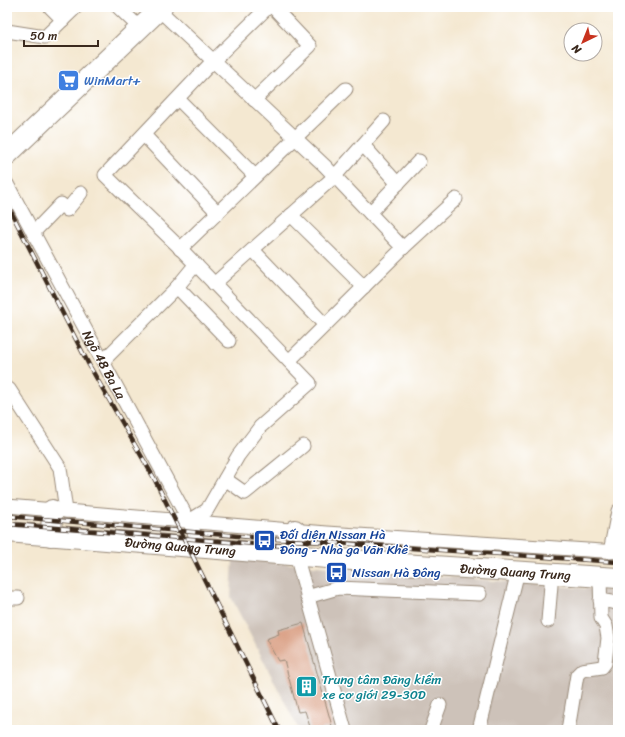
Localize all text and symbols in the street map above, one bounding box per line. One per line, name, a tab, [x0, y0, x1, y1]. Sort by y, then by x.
scale bar	[24, 22, 98, 48]
north arrow	[563, 22, 603, 62]
text: 50 m	[30, 25, 57, 47]
text: N	[567, 39, 587, 59]
supermarket icon: WinMart+	[56, 67, 82, 93]
place label: WinMart+	[84, 69, 141, 92]
street label: Ngõ 48 Ba La	[76, 326, 132, 404]
place label: Đối diện Nissan Hà Đông - Nhà ga Văn Khê	[280, 523, 408, 561]
bus stop icon: Đối diện Nissan Hà Đông - Nhà ga Văn Khê	[251, 528, 277, 554]
street label: Đường Quang Trung	[124, 531, 237, 563]
street label: Đường Quang Trung	[459, 557, 572, 587]
bus stop icon: Nissan Hà Đông	[323, 559, 349, 585]
place label: Nissan Hà Đông	[352, 561, 441, 584]
place label: Trung tâm Đăng kiểm xe cơ giới 29-30D	[322, 668, 441, 706]
building icon: Trung tâm Đăng kiểm xe cơ giới 29-30D	[293, 673, 319, 699]

